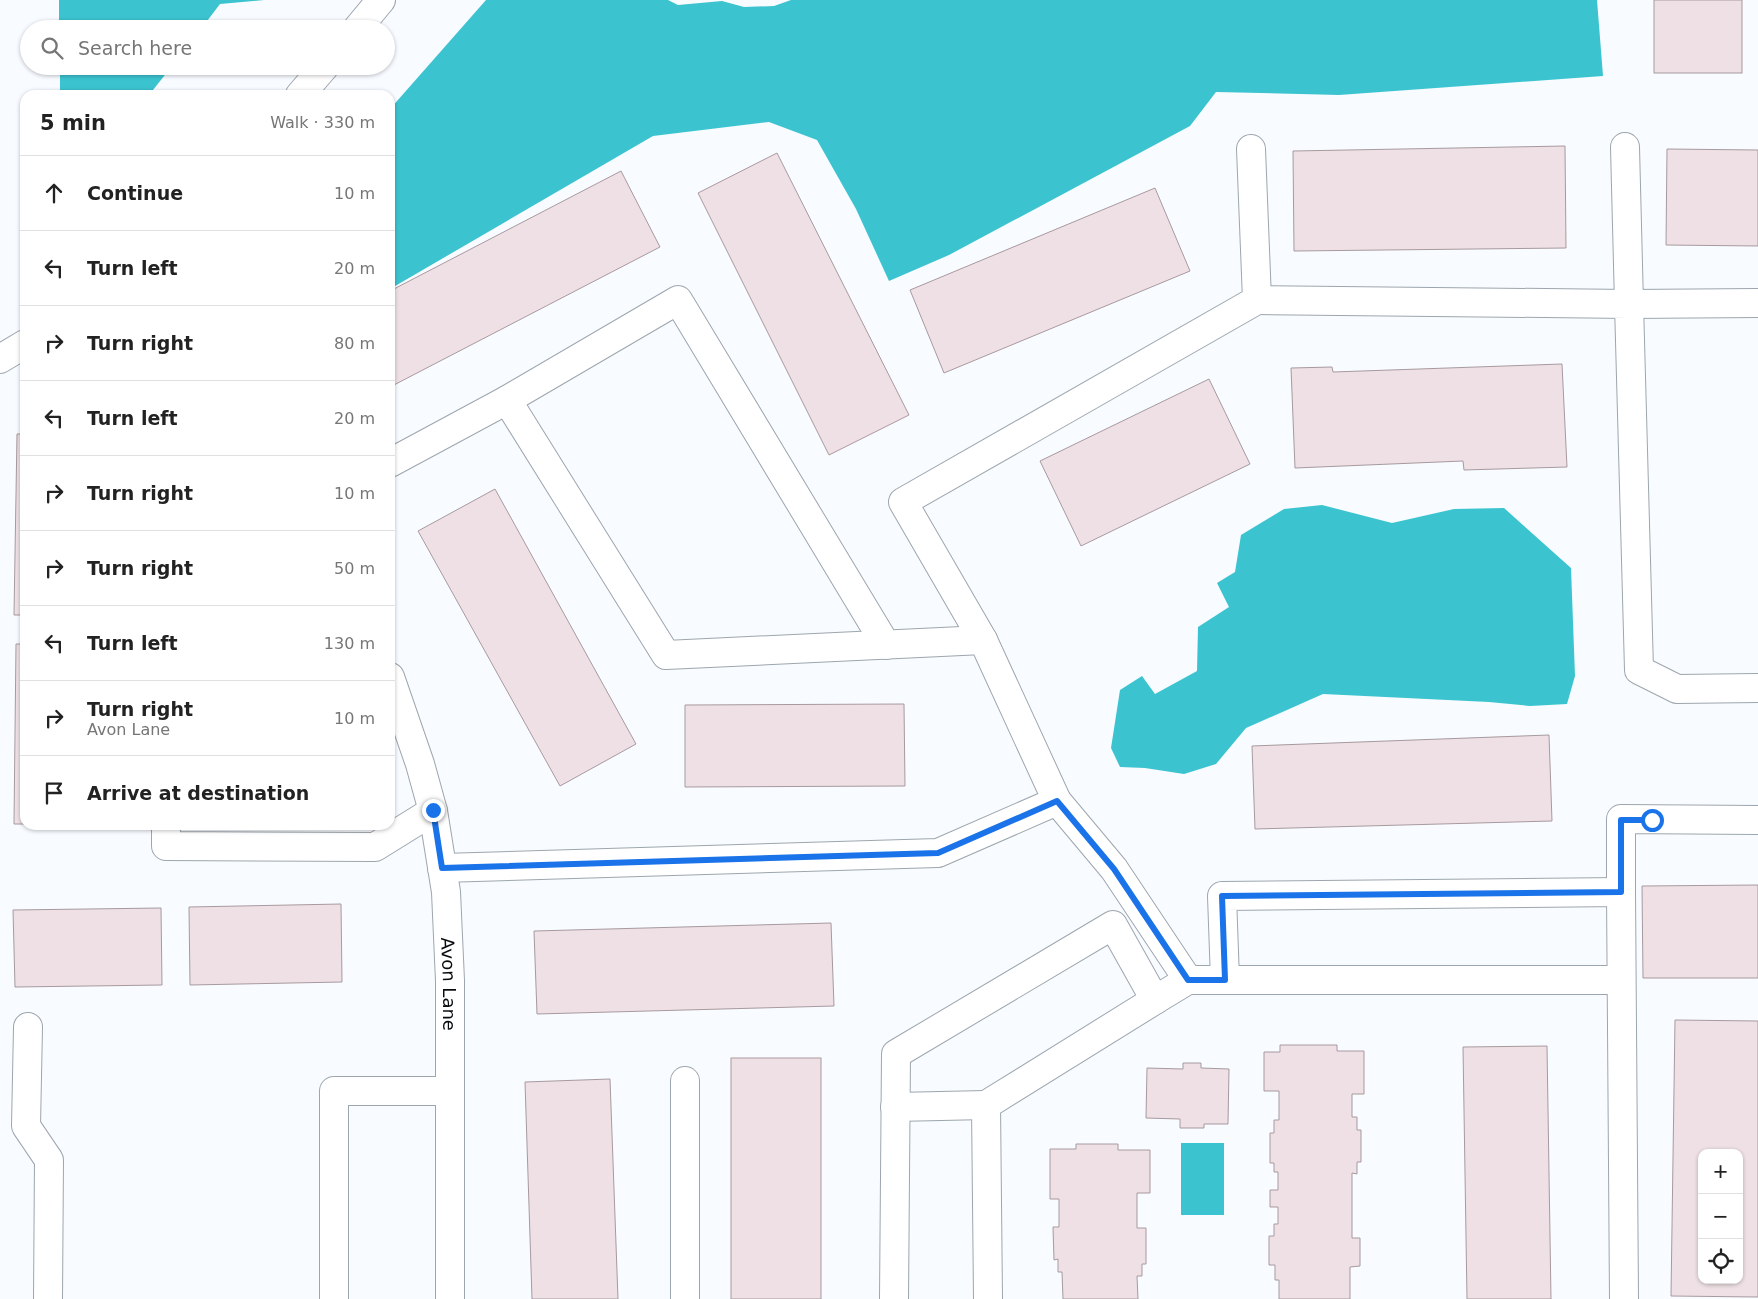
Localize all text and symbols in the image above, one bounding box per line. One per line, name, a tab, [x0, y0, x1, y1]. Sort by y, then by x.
search box	[20, 20, 395, 75]
icon: search	[38, 34, 66, 62]
text: Search here	[78, 37, 192, 59]
text: 5 min	[40, 111, 106, 135]
text: Walk · 330 m	[270, 113, 375, 132]
icon: ahead	[40, 179, 68, 207]
text: Continue	[87, 182, 183, 204]
text: 10 m	[334, 184, 375, 203]
icon: left	[40, 254, 68, 282]
text: Turn left	[87, 257, 178, 279]
text: 20 m	[334, 259, 375, 278]
icon: right	[40, 329, 68, 357]
text: Turn right	[87, 332, 193, 354]
text: 80 m	[334, 334, 375, 353]
icon: left	[40, 404, 68, 432]
text: Turn left	[87, 407, 178, 429]
text: 20 m	[334, 409, 375, 428]
icon: right	[40, 479, 68, 507]
text: Turn right	[87, 482, 193, 504]
text: 10 m	[334, 484, 375, 503]
icon: right	[40, 554, 68, 582]
text: Turn right	[87, 557, 193, 579]
text: 50 m	[334, 559, 375, 578]
icon: left	[40, 629, 68, 657]
text: Turn left	[87, 632, 178, 654]
text: 130 m	[324, 634, 375, 653]
text: Turn right	[87, 698, 193, 720]
icon: right	[40, 704, 68, 732]
text: 10 m	[334, 709, 375, 728]
text: Avon Lane	[87, 720, 170, 739]
icon: arrive	[40, 779, 68, 807]
text: Arrive at destination	[87, 782, 309, 804]
route end	[422, 799, 445, 822]
route start	[1641, 809, 1664, 832]
street label: Avon Lane	[438, 937, 461, 1031]
map controls	[1698, 1149, 1743, 1284]
button: +	[1698, 1149, 1743, 1194]
button: −	[1698, 1194, 1743, 1239]
button: locate	[1698, 1239, 1743, 1284]

